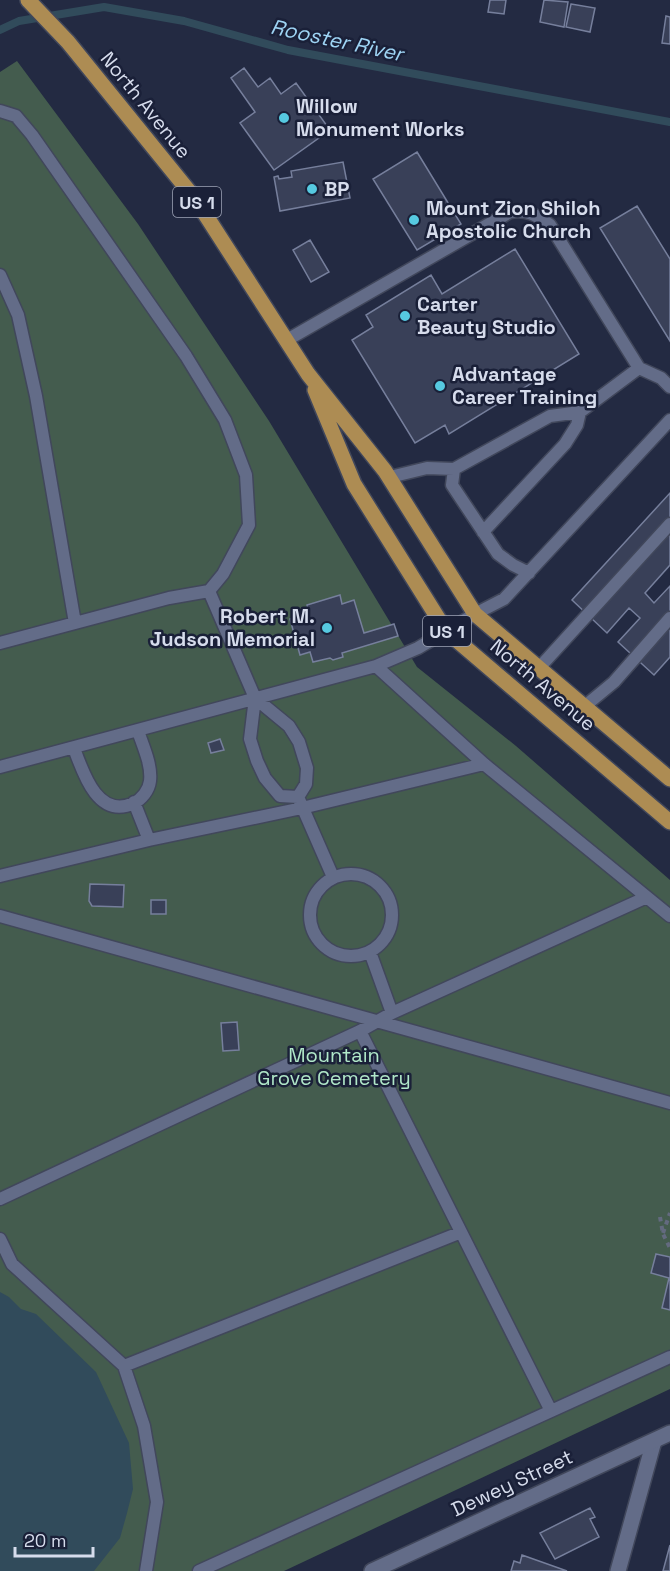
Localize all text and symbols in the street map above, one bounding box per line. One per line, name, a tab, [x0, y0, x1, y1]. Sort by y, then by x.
water label: Rooster River	[268, 13, 408, 68]
street label: North Avenue	[95, 46, 197, 164]
place label: Willow Monument Works	[296, 93, 465, 142]
marker: Willow Monument Works	[277, 111, 291, 125]
place label: BP	[324, 176, 349, 202]
marker: BP	[305, 182, 319, 196]
road number: US 1	[173, 187, 221, 217]
place label: Mount Zion Shiloh Apostolic Church	[426, 195, 601, 244]
marker: Mount Zion Shiloh Apostolic Church	[407, 213, 421, 227]
place label: Carter Beauty Studio	[417, 291, 556, 340]
marker: Carter Beauty Studio	[398, 309, 412, 323]
place label: Advantage Career Training	[452, 361, 597, 410]
marker: Advantage Career Training	[433, 379, 447, 393]
place label: Robert M. Judson Memorial	[150, 603, 315, 652]
road number: US 1	[423, 616, 471, 646]
marker: Robert M. Judson Memorial	[320, 621, 334, 635]
street label: North Avenue	[485, 633, 601, 737]
park label: Mountain Grove Cemetery	[257, 1042, 411, 1091]
street label: Dewey Street	[447, 1444, 577, 1522]
scale bar	[15, 1520, 93, 1558]
text: 20 m	[24, 1529, 67, 1552]

